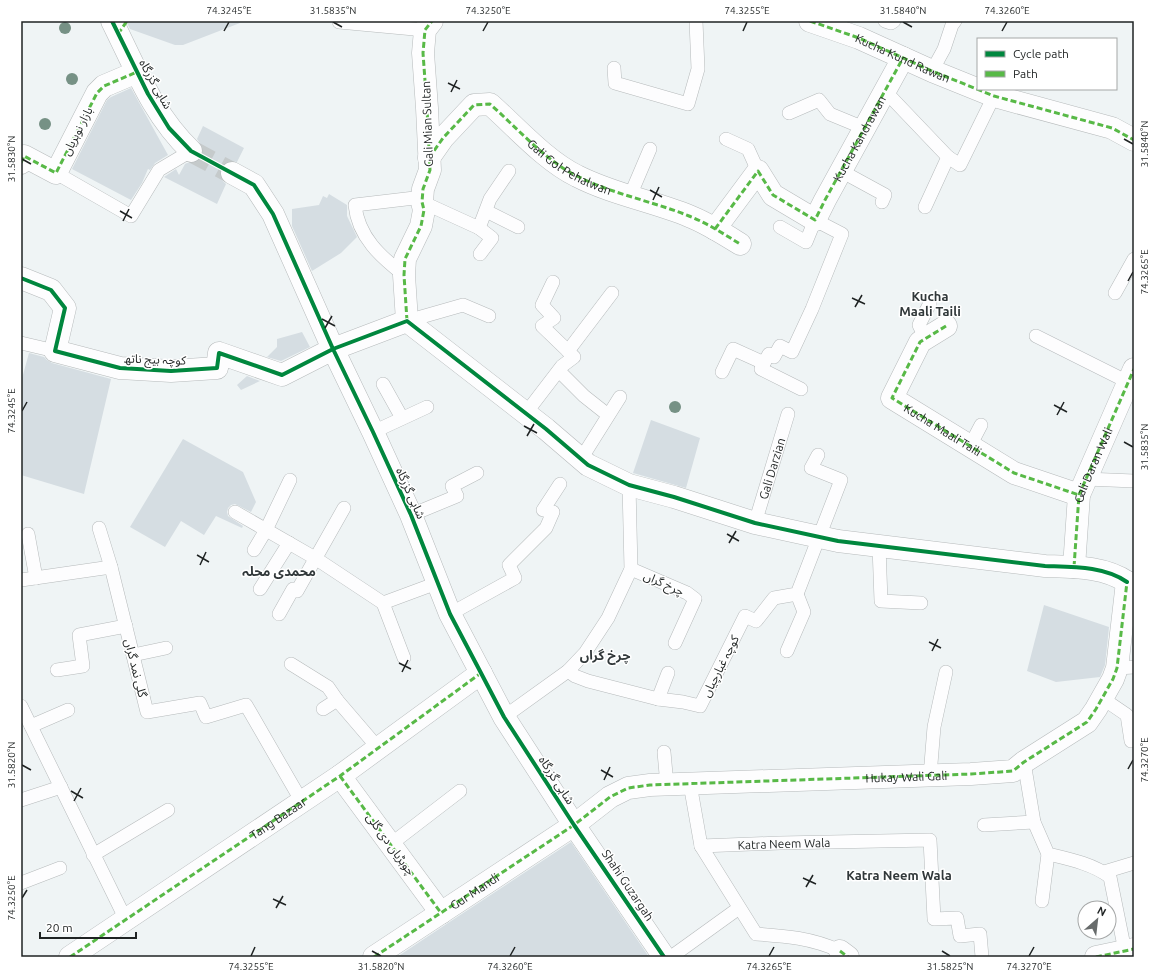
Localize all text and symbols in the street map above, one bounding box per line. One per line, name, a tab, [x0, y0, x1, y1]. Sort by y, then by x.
text: 74.3245°E	[206, 5, 252, 16]
text: 31.5835°N	[310, 5, 356, 16]
text: 74.3250°E	[465, 5, 511, 16]
text: 74.3255°E	[724, 5, 770, 16]
text: 31.5840°N	[880, 5, 926, 16]
text: 74.3260°E	[984, 5, 1030, 16]
street label: Kucha Kund Rawan	[854, 31, 952, 84]
legend	[977, 38, 1117, 90]
text: Cycle path	[1013, 47, 1069, 60]
street label: شاہی گزرگاہ	[136, 57, 175, 112]
text: Path	[1013, 67, 1038, 80]
street label: Gali Mian Sultan	[419, 81, 435, 167]
street label: Kucha Kandrawan	[830, 93, 888, 184]
street label: بازار نوہریاں	[59, 105, 96, 158]
text: 31.5840°N	[1139, 121, 1150, 167]
text: 31.5830°N	[6, 136, 17, 182]
street label: Gali Gol Pehalwan	[525, 136, 613, 196]
text: 74.3265°E	[1139, 249, 1150, 295]
district label: Kucha Maali Taili	[899, 289, 961, 318]
street label: کوچہ بیج ناتھ	[124, 351, 187, 370]
text: 74.3245°E	[6, 388, 17, 434]
street label: Kucha Maali Taili	[902, 401, 984, 458]
text: 31.5835°N	[1139, 424, 1150, 470]
street label: Gali Daran Wali	[1072, 425, 1114, 503]
street label: Gali Darzian	[756, 436, 787, 501]
street label: شاہی گزرگاہ	[393, 465, 428, 521]
district label: محمدی محلہ	[242, 564, 316, 579]
street label: چرخ گراں	[641, 568, 686, 600]
street label: کوچہ غبارچیاں	[699, 632, 743, 700]
street label: گلی نمد گراں	[121, 637, 150, 700]
district label: چرخ گراں	[580, 648, 630, 665]
text: 74.3270°E	[1139, 737, 1150, 783]
text: 31.5820°N	[6, 742, 17, 788]
street label: شاہی گزرگاہ	[536, 754, 577, 807]
street label: Hukay Wali Gali	[865, 768, 948, 784]
street label: Tang Bazaar	[247, 794, 309, 841]
street label: چوہڑیاں دی گلی	[363, 810, 418, 879]
street label: Katra Neem Wala	[737, 835, 831, 851]
street label: Shahi Guzargah	[599, 847, 657, 923]
district label: Katra Neem Wala	[846, 868, 952, 882]
street label: Gur Mandi	[447, 870, 501, 912]
text: 74.3250°E	[6, 875, 17, 921]
north arrow	[1077, 900, 1117, 940]
text: N	[1095, 904, 1108, 918]
scale bar	[40, 914, 136, 940]
text: 20 m	[46, 921, 73, 934]
text: 74.3255°E	[228, 961, 274, 972]
text: 31.5820°N	[358, 961, 404, 972]
text: 74.3260°E	[487, 961, 533, 972]
text: 74.3265°E	[746, 961, 792, 972]
text: 31.5825°N	[927, 961, 973, 972]
text: 74.3270°E	[1006, 961, 1052, 972]

